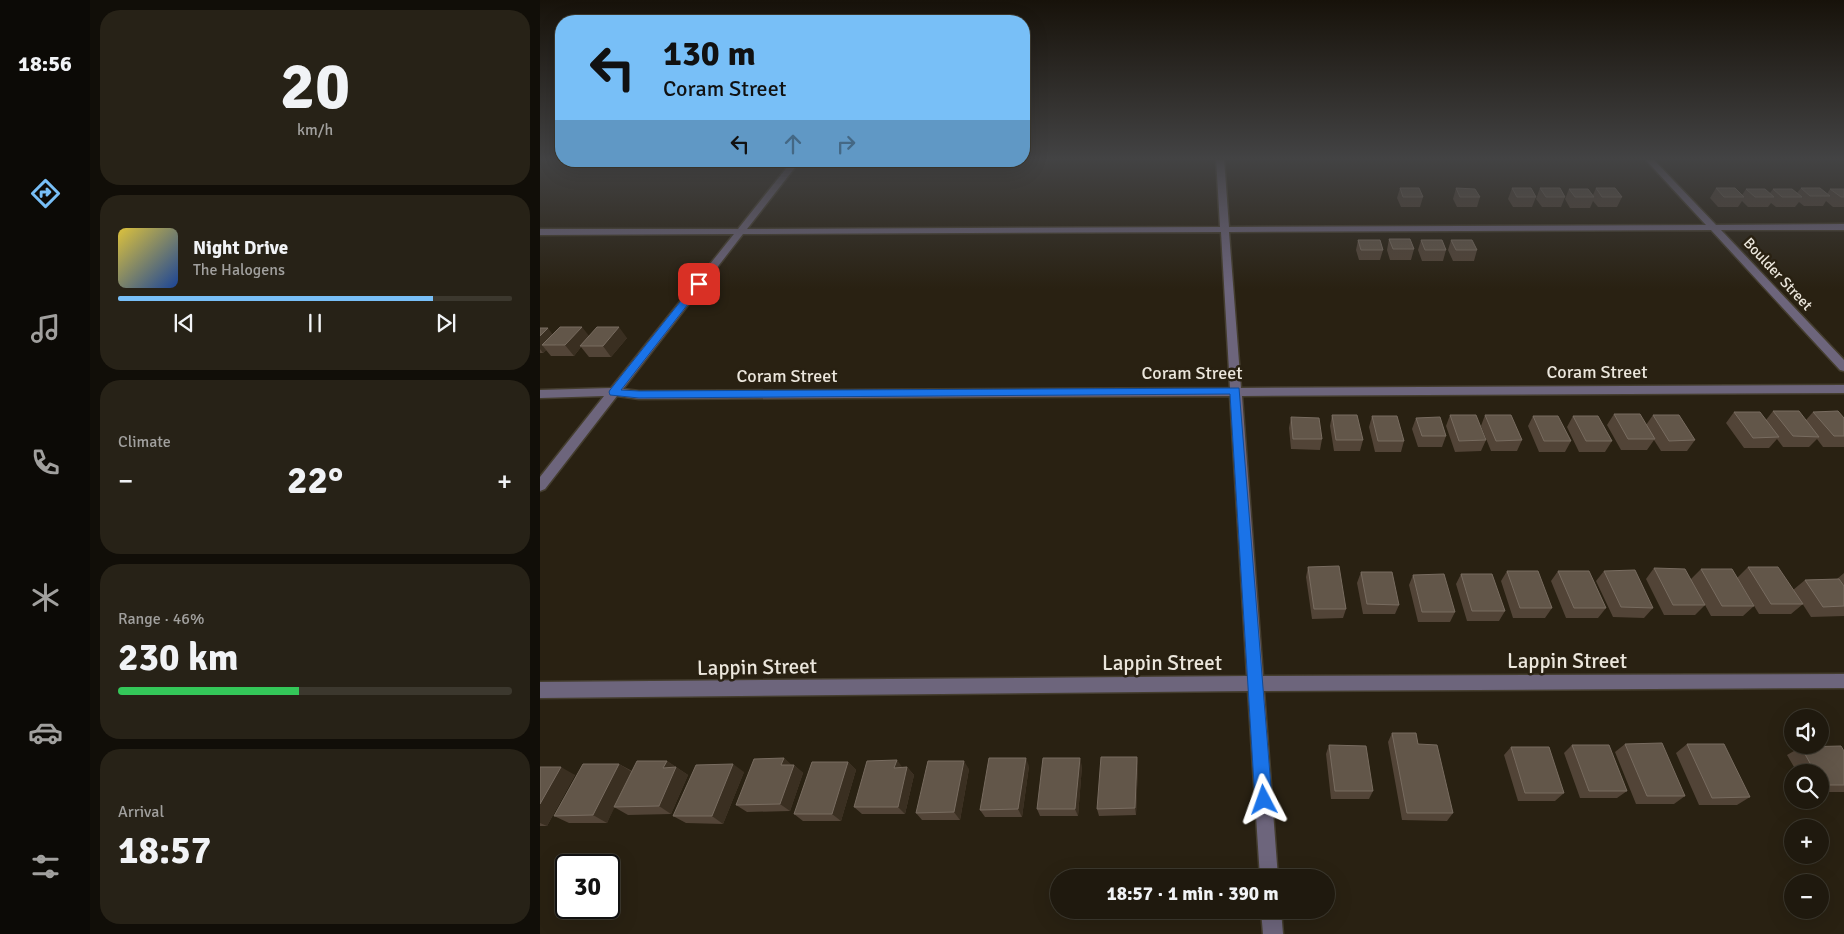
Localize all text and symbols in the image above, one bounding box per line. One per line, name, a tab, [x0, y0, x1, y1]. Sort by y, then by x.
text: 130 m	[663, 32, 756, 75]
icon: left	[580, 35, 645, 100]
text: 20	[280, 47, 350, 127]
text: 18:56	[18, 50, 72, 77]
text: Coram Street	[663, 75, 786, 102]
text: km/h	[297, 120, 333, 140]
icon: left	[726, 130, 754, 158]
icon: ahead	[779, 130, 807, 158]
icon: right	[832, 130, 860, 158]
icon: directions	[28, 176, 63, 211]
street label: Boulder Street	[1740, 234, 1816, 314]
text: Night Drive	[193, 236, 288, 260]
text: The Halogens	[193, 260, 285, 280]
pin	[678, 263, 720, 305]
icon: arrive	[685, 270, 713, 298]
icon: previous	[170, 309, 198, 337]
icon: pause	[301, 309, 329, 337]
icon: next	[432, 309, 460, 337]
icon: music	[28, 311, 63, 346]
street label: Coram Street	[1547, 361, 1647, 383]
street label: Coram Street	[1142, 362, 1242, 384]
street label: Coram Street	[737, 365, 837, 387]
text: Climate	[118, 432, 171, 452]
icon: phone	[28, 445, 63, 480]
text: 22°	[287, 457, 343, 504]
text: −	[118, 464, 133, 498]
text: +	[497, 464, 512, 498]
icon: climate	[28, 580, 63, 615]
text: Range · 46%	[118, 609, 204, 629]
text: 230 km	[118, 634, 239, 681]
street label: Lappin Street	[1507, 648, 1627, 674]
street label: Lappin Street	[1102, 650, 1222, 676]
street label: Lappin Street	[697, 653, 817, 681]
map controls	[1784, 709, 1829, 919]
button: sound	[1784, 709, 1829, 754]
icon: car	[28, 715, 63, 750]
button: search	[1784, 764, 1829, 809]
position arrow	[1237, 773, 1289, 825]
text: Arrival	[118, 802, 164, 822]
button: +	[1784, 819, 1829, 864]
text: 18:57	[118, 827, 211, 874]
icon: filters	[28, 849, 63, 884]
speed limit sign: 30	[555, 854, 620, 919]
button: −	[1784, 874, 1829, 919]
text: 18:57 · 1 min · 390 m	[1106, 882, 1279, 906]

